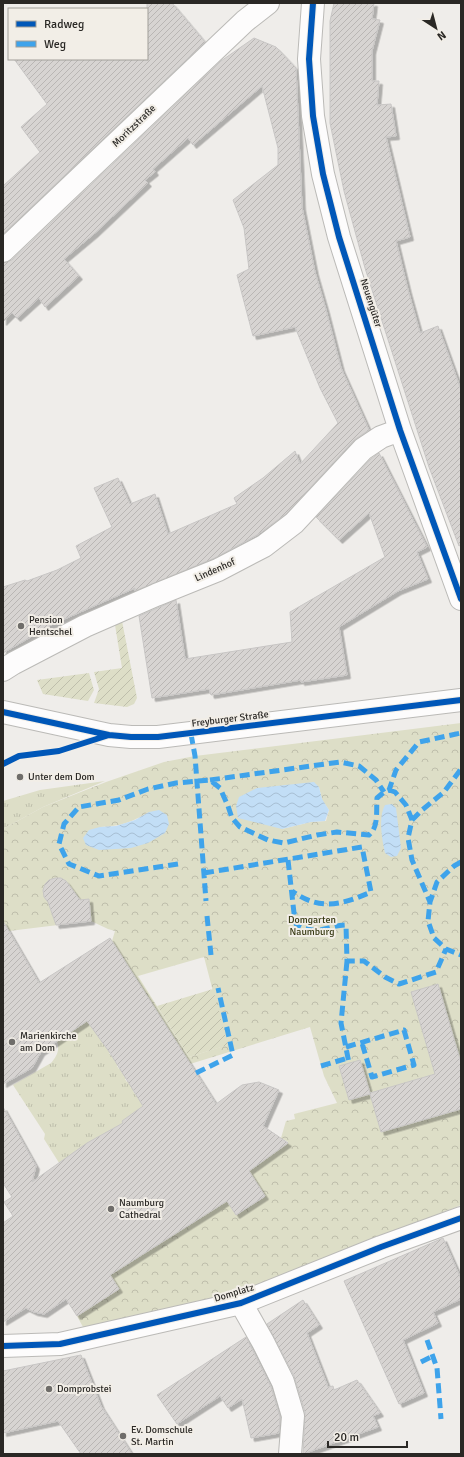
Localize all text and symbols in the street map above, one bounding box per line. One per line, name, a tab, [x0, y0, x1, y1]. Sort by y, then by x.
legend	[8, 8, 148, 60]
north arrow	[416, 8, 456, 48]
text: Radweg	[44, 17, 84, 32]
text: N	[435, 28, 449, 43]
text: Weg	[44, 37, 66, 52]
street label: Moritzstraße	[110, 102, 158, 150]
street label: Neuengüter	[357, 277, 385, 329]
street label: Lindenhof	[193, 556, 238, 584]
place label: Pension Hentschel	[29, 614, 72, 638]
marker: Pension Hentschel	[16, 621, 26, 631]
street label: Freyburger Straße	[191, 708, 269, 730]
place label: Unter dem Dom	[28, 771, 95, 783]
marker: Unter dem Dom	[15, 772, 25, 782]
park label: Domgarten Naumburg	[288, 914, 336, 938]
place label: Marienkirche am Dom	[20, 1030, 77, 1054]
marker: Marienkirche am Dom	[7, 1037, 17, 1047]
place label: Naumburg Cathedral	[119, 1197, 164, 1221]
marker: Naumburg Cathedral	[106, 1204, 116, 1214]
street label: Domplatz	[213, 1281, 256, 1305]
place label: Domprobstei	[57, 1383, 111, 1395]
marker: Domprobstei	[44, 1384, 54, 1394]
scale bar	[328, 1423, 407, 1449]
place label: Ev. Domschule St. Martin	[131, 1424, 193, 1448]
text: 20 m	[334, 1430, 359, 1445]
marker: Ev. Domschule St. Martin	[118, 1431, 128, 1441]

